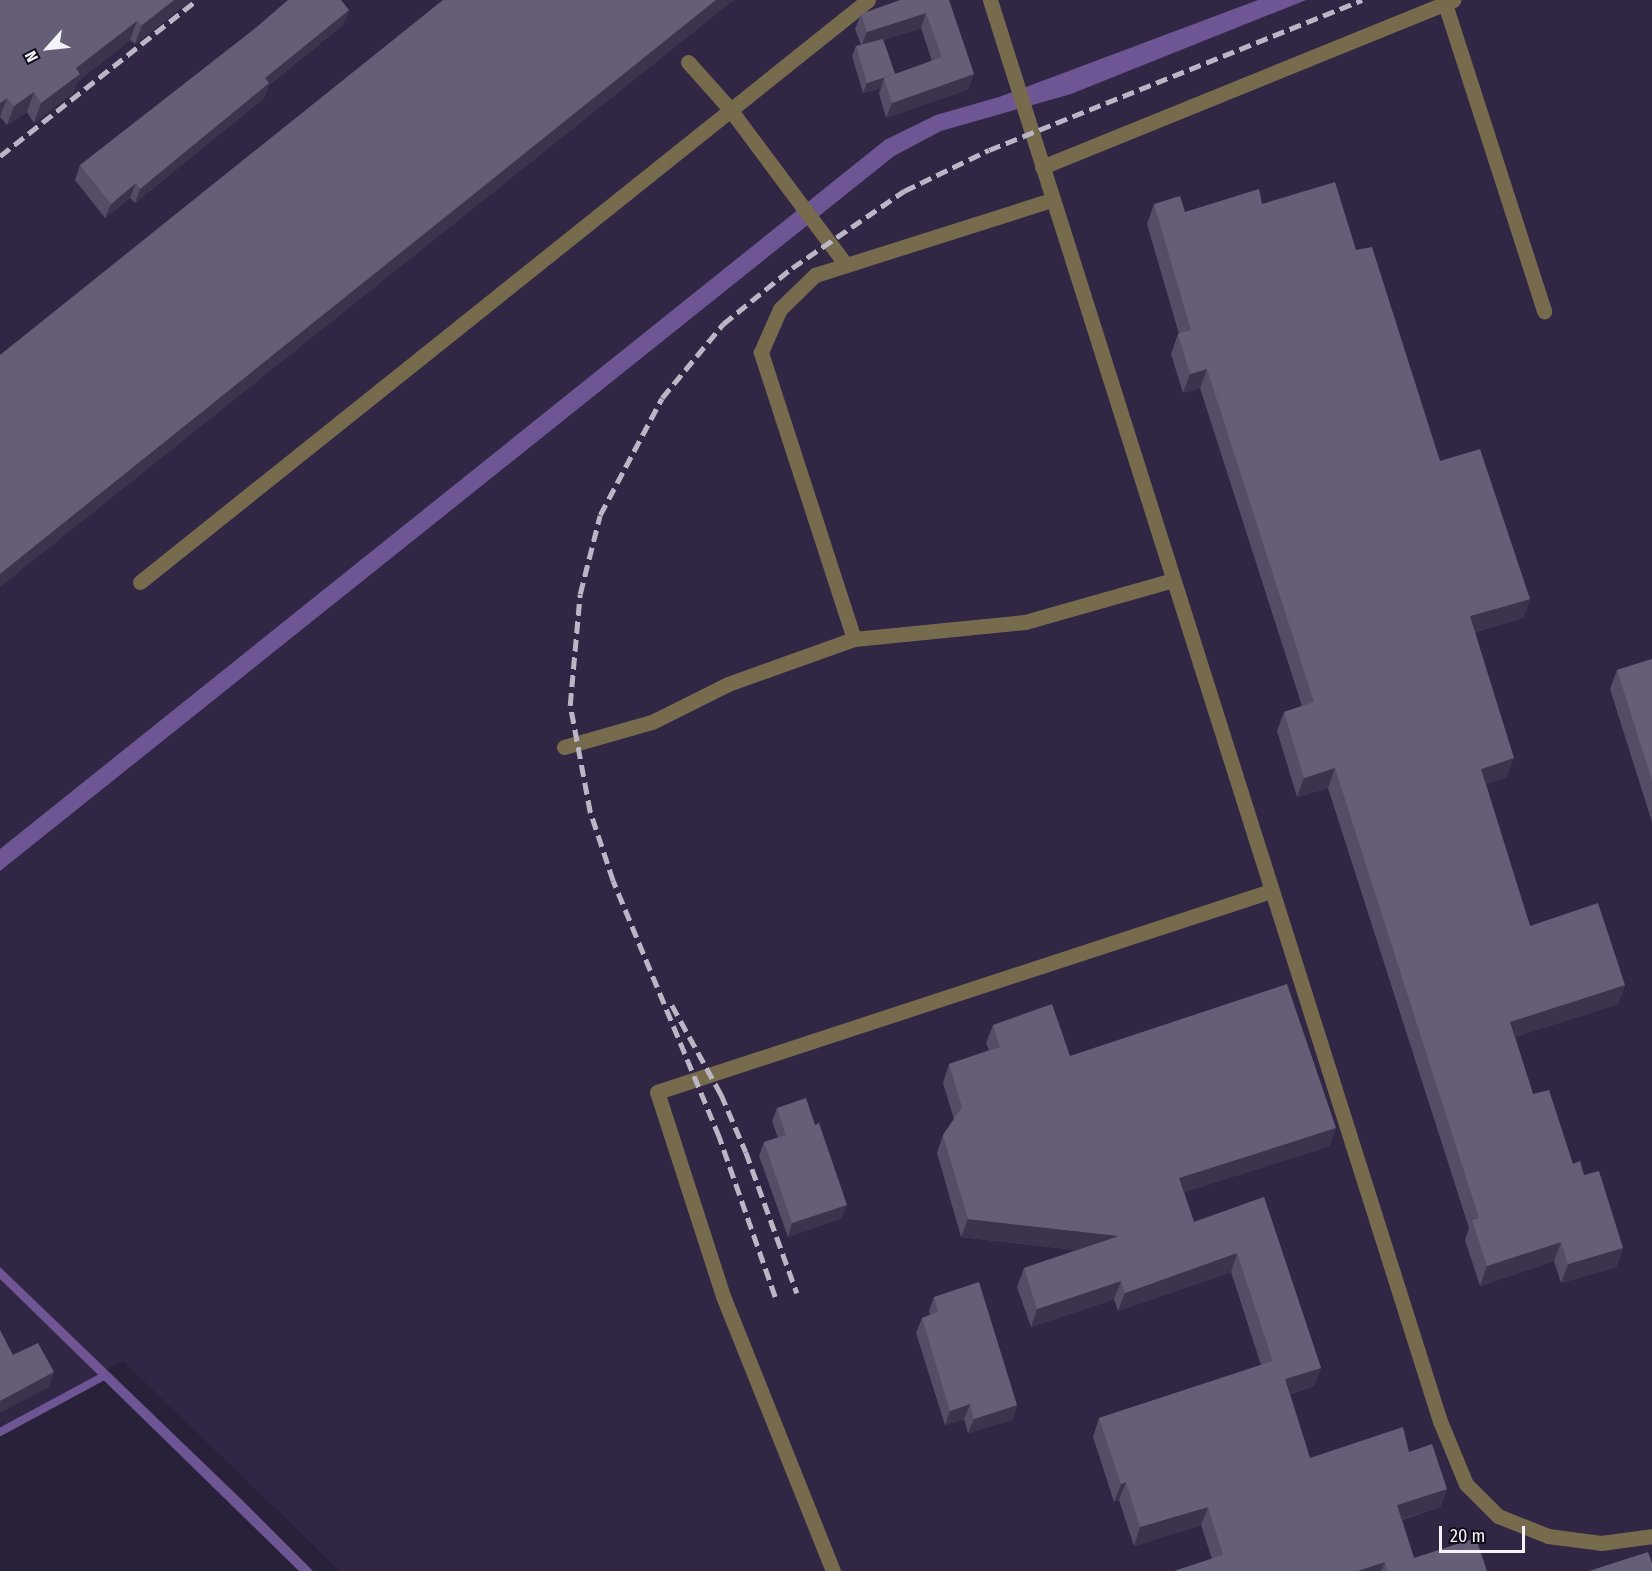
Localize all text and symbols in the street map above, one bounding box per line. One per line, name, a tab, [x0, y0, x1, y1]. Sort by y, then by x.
north arrow	[18, 18, 78, 78]
text: N	[21, 48, 42, 65]
scale bar	[1442, 1514, 1528, 1552]
text: 20 m	[1450, 1525, 1485, 1547]

